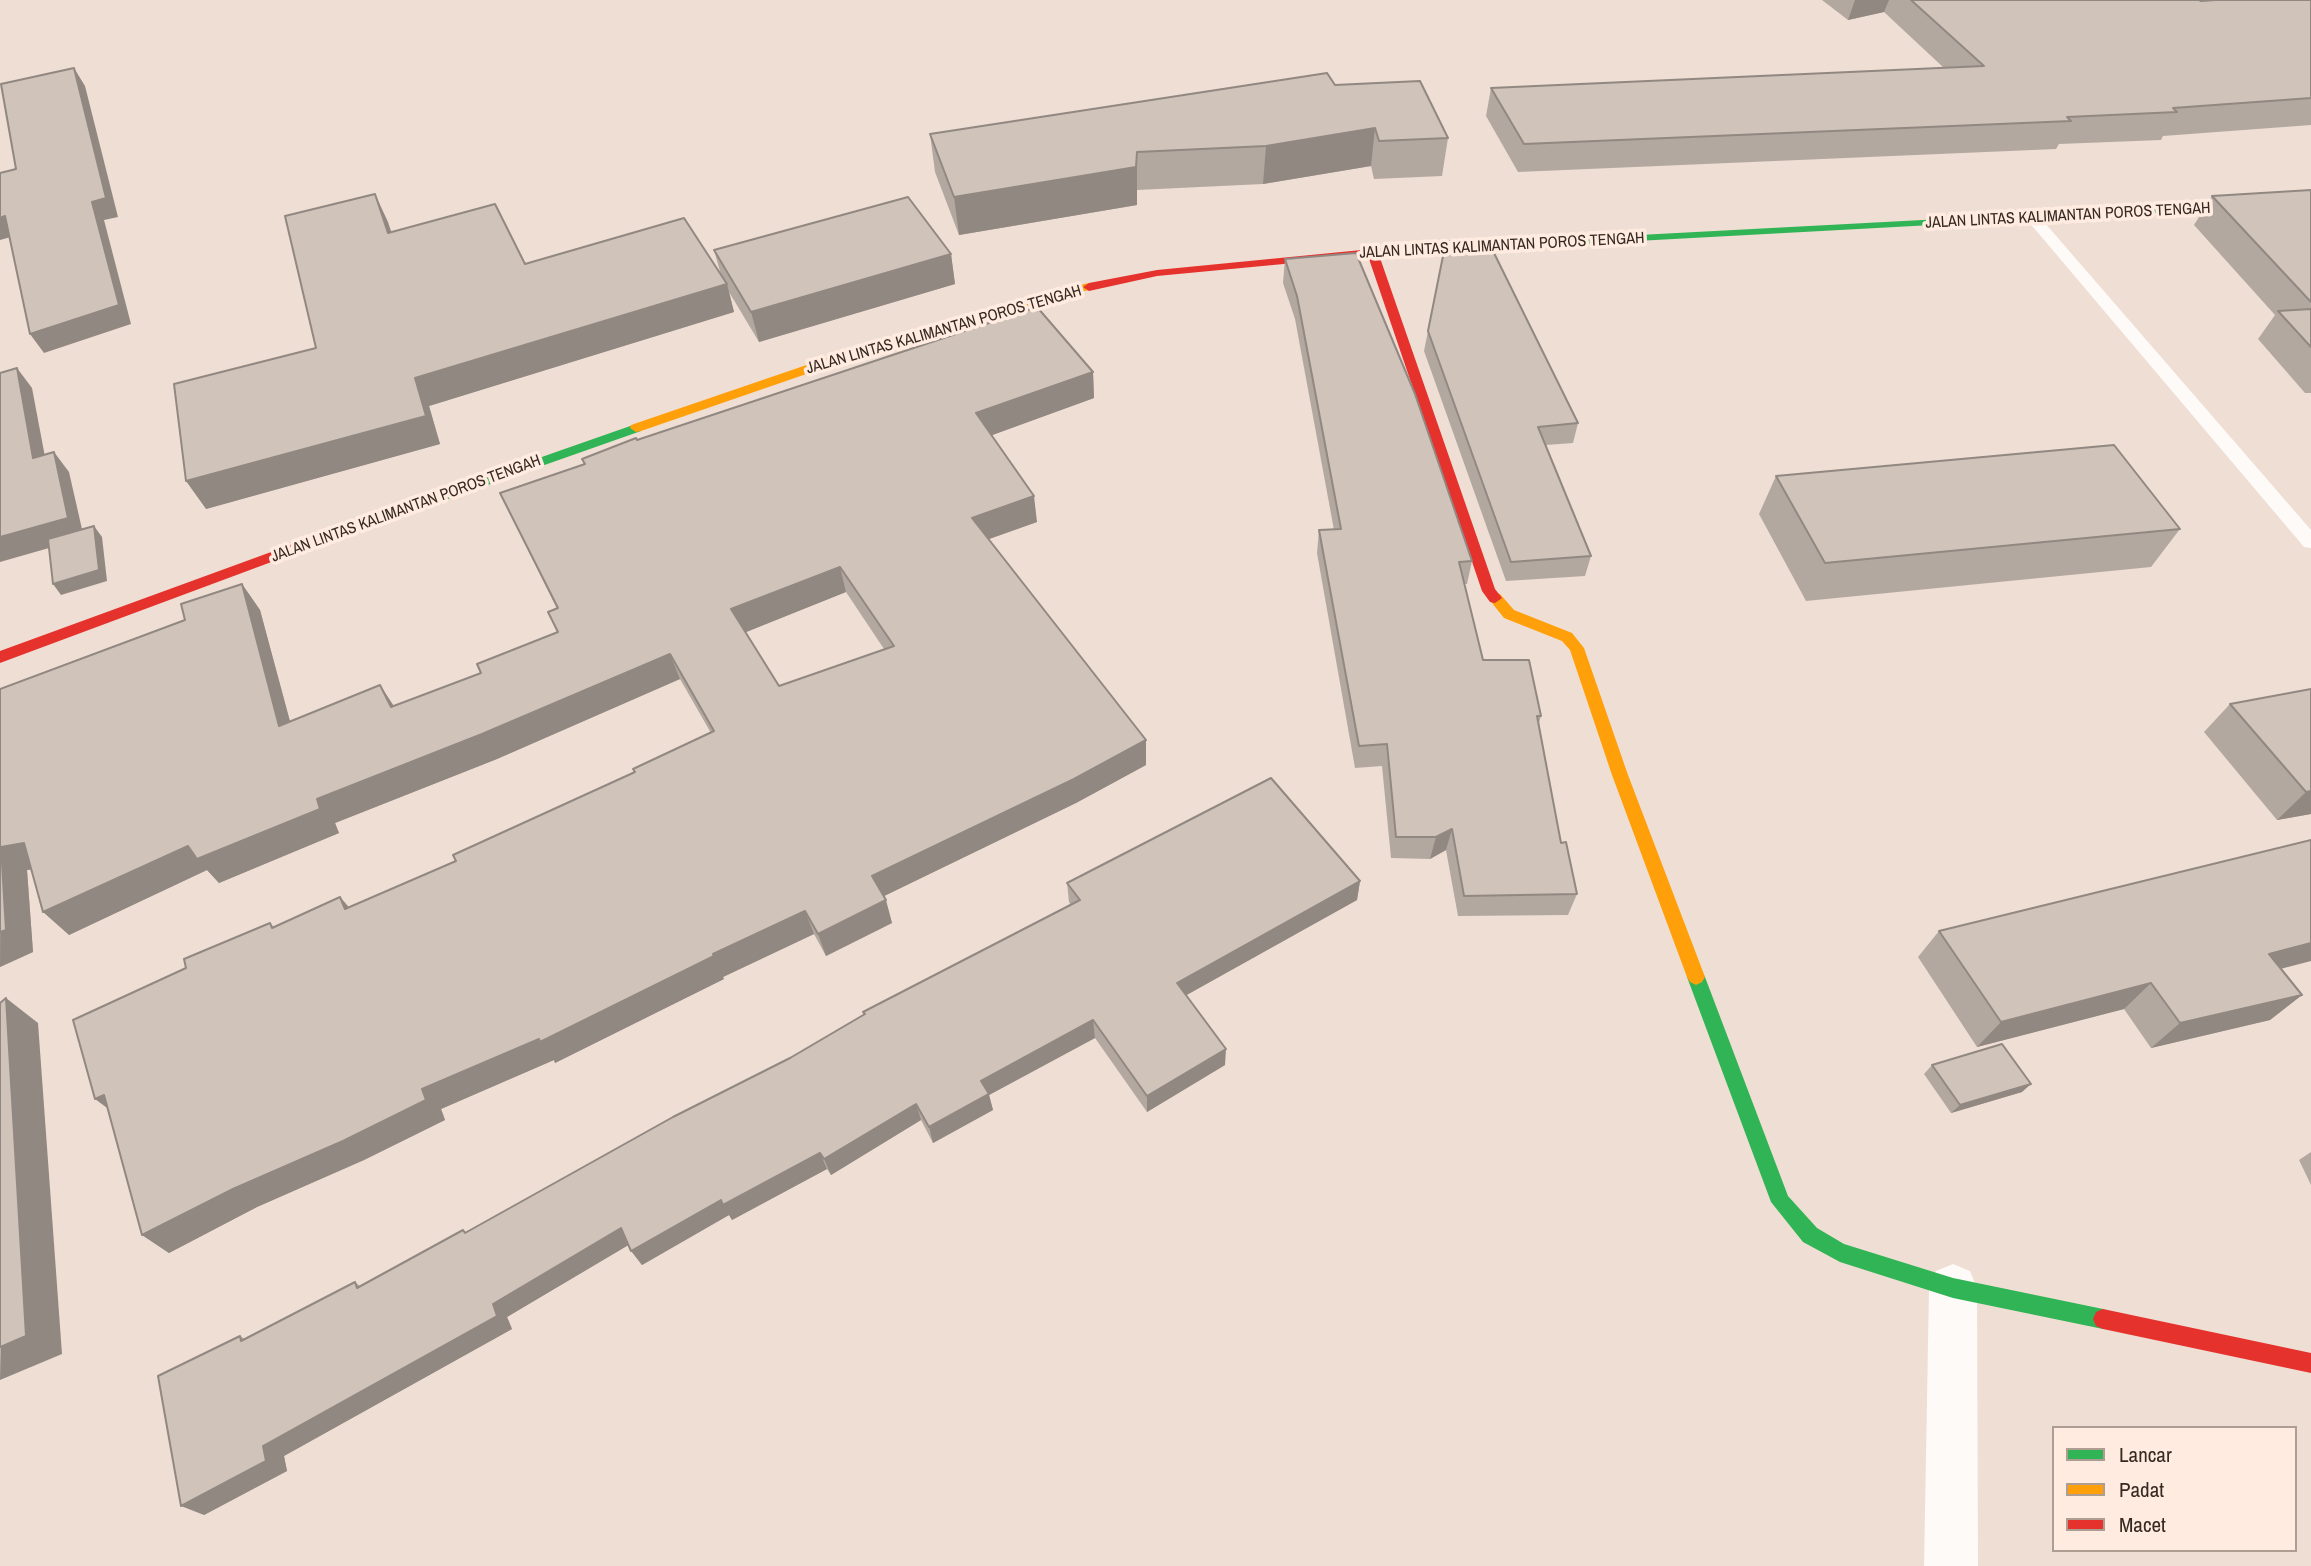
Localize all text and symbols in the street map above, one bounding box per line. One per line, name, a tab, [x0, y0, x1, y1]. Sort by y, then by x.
street label: JALAN LINTAS KALIMANTAN POROS TENGAH	[1925, 199, 2211, 233]
street label: JALAN LINTAS KALIMANTAN POROS TENGAH	[1359, 229, 1645, 263]
street label: JALAN LINTAS KALIMANTAN POROS TENGAH	[804, 281, 1084, 379]
street label: JALAN LINTAS KALIMANTAN POROS TENGAH	[269, 451, 543, 567]
legend	[2052, 1426, 2297, 1552]
text: Lancar	[2119, 1440, 2172, 1469]
text: Padat	[2119, 1475, 2164, 1504]
text: Macet	[2119, 1510, 2166, 1539]

